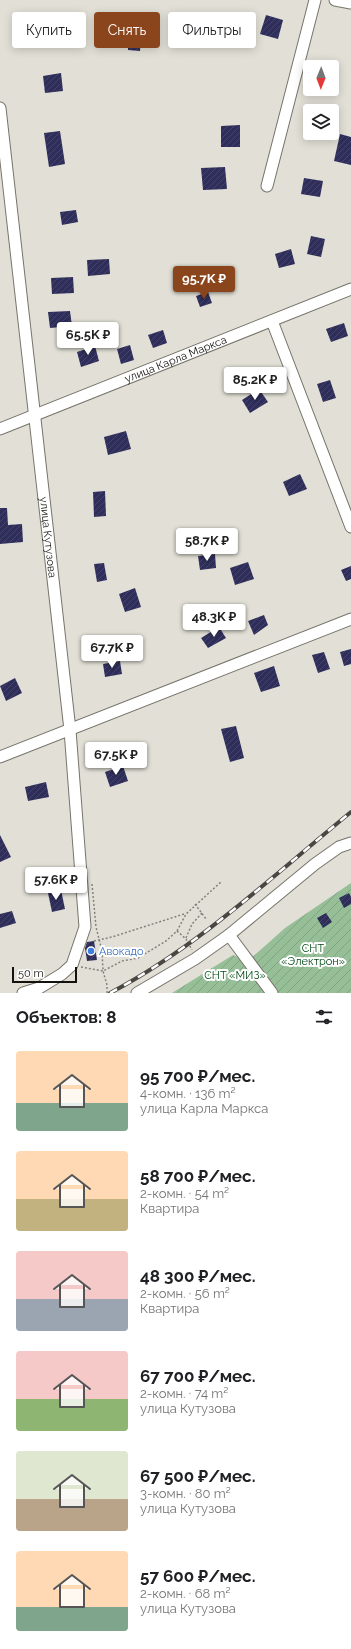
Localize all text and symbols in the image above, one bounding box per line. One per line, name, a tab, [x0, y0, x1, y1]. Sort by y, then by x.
chip: Купить	[12, 12, 86, 48]
chip: Снять	[94, 12, 160, 48]
chip: Фильтры	[168, 12, 256, 48]
north arrow	[303, 60, 339, 96]
map controls	[303, 60, 339, 140]
button: layers	[303, 104, 339, 140]
pin: 95.7K ₽	[167, 266, 241, 300]
text: 95.7K ₽	[182, 271, 226, 286]
pin: 65.5K ₽	[51, 322, 125, 356]
text: 65.5K ₽	[66, 327, 110, 342]
street label: улица Карла Маркса	[123, 333, 229, 386]
pin: 85.2K ₽	[218, 367, 292, 401]
text: 85.2K ₽	[233, 372, 277, 387]
street label: улица Кутузова	[37, 496, 59, 578]
pin: 58.7K ₽	[170, 528, 244, 562]
text: 58.7K ₽	[185, 533, 229, 548]
pin: 48.3K ₽	[177, 604, 251, 638]
text: 48.3K ₽	[192, 609, 236, 624]
pin: 67.7K ₽	[75, 635, 149, 669]
text: 67.7K ₽	[90, 640, 134, 655]
pin: 67.5K ₽	[79, 742, 153, 776]
text: 67.5K ₽	[94, 747, 138, 762]
pin: 57.6K ₽	[19, 867, 93, 901]
text: 57.6K ₽	[34, 872, 78, 887]
park label: СНТ «Электрон»	[281, 942, 345, 968]
place label: Авокадо	[99, 945, 144, 958]
marker: Авокадо	[86, 946, 96, 956]
scale bar	[12, 965, 77, 984]
text: 50 m	[18, 967, 44, 980]
park label: СНТ «МИЗ»	[204, 969, 266, 982]
icon: filters	[313, 1006, 335, 1028]
text: Объектов: 8	[16, 1007, 117, 1027]
text: 95 700 ₽/мес.	[140, 1066, 255, 1086]
icon: home	[48, 1067, 96, 1115]
text: 4-комн. · 136 m²	[140, 1086, 236, 1101]
text: улица Карла Маркса	[140, 1101, 268, 1116]
text: 58 700 ₽/мес.	[140, 1166, 255, 1186]
icon: home	[48, 1167, 96, 1215]
text: 2-комн. · 54 m²	[140, 1186, 229, 1201]
text: Квартира	[140, 1201, 199, 1216]
text: 48 300 ₽/мес.	[140, 1266, 256, 1286]
icon: home	[48, 1267, 96, 1315]
text: 2-комн. · 56 m²	[140, 1286, 230, 1301]
text: Квартира	[140, 1301, 199, 1316]
text: 67 700 ₽/мес.	[140, 1366, 256, 1386]
icon: home	[48, 1367, 96, 1415]
text: 2-комн. · 74 m²	[140, 1386, 228, 1401]
text: улица Кутузова	[140, 1401, 236, 1416]
text: 67 500 ₽/мес.	[140, 1466, 256, 1486]
icon: home	[48, 1467, 96, 1515]
text: 3-комн. · 80 m²	[140, 1486, 231, 1501]
text: улица Кутузова	[140, 1501, 236, 1516]
text: 57 600 ₽/мес.	[140, 1566, 256, 1586]
icon: home	[48, 1567, 96, 1615]
text: 2-комн. · 68 m²	[140, 1586, 231, 1601]
text: улица Кутузова	[140, 1601, 236, 1616]

